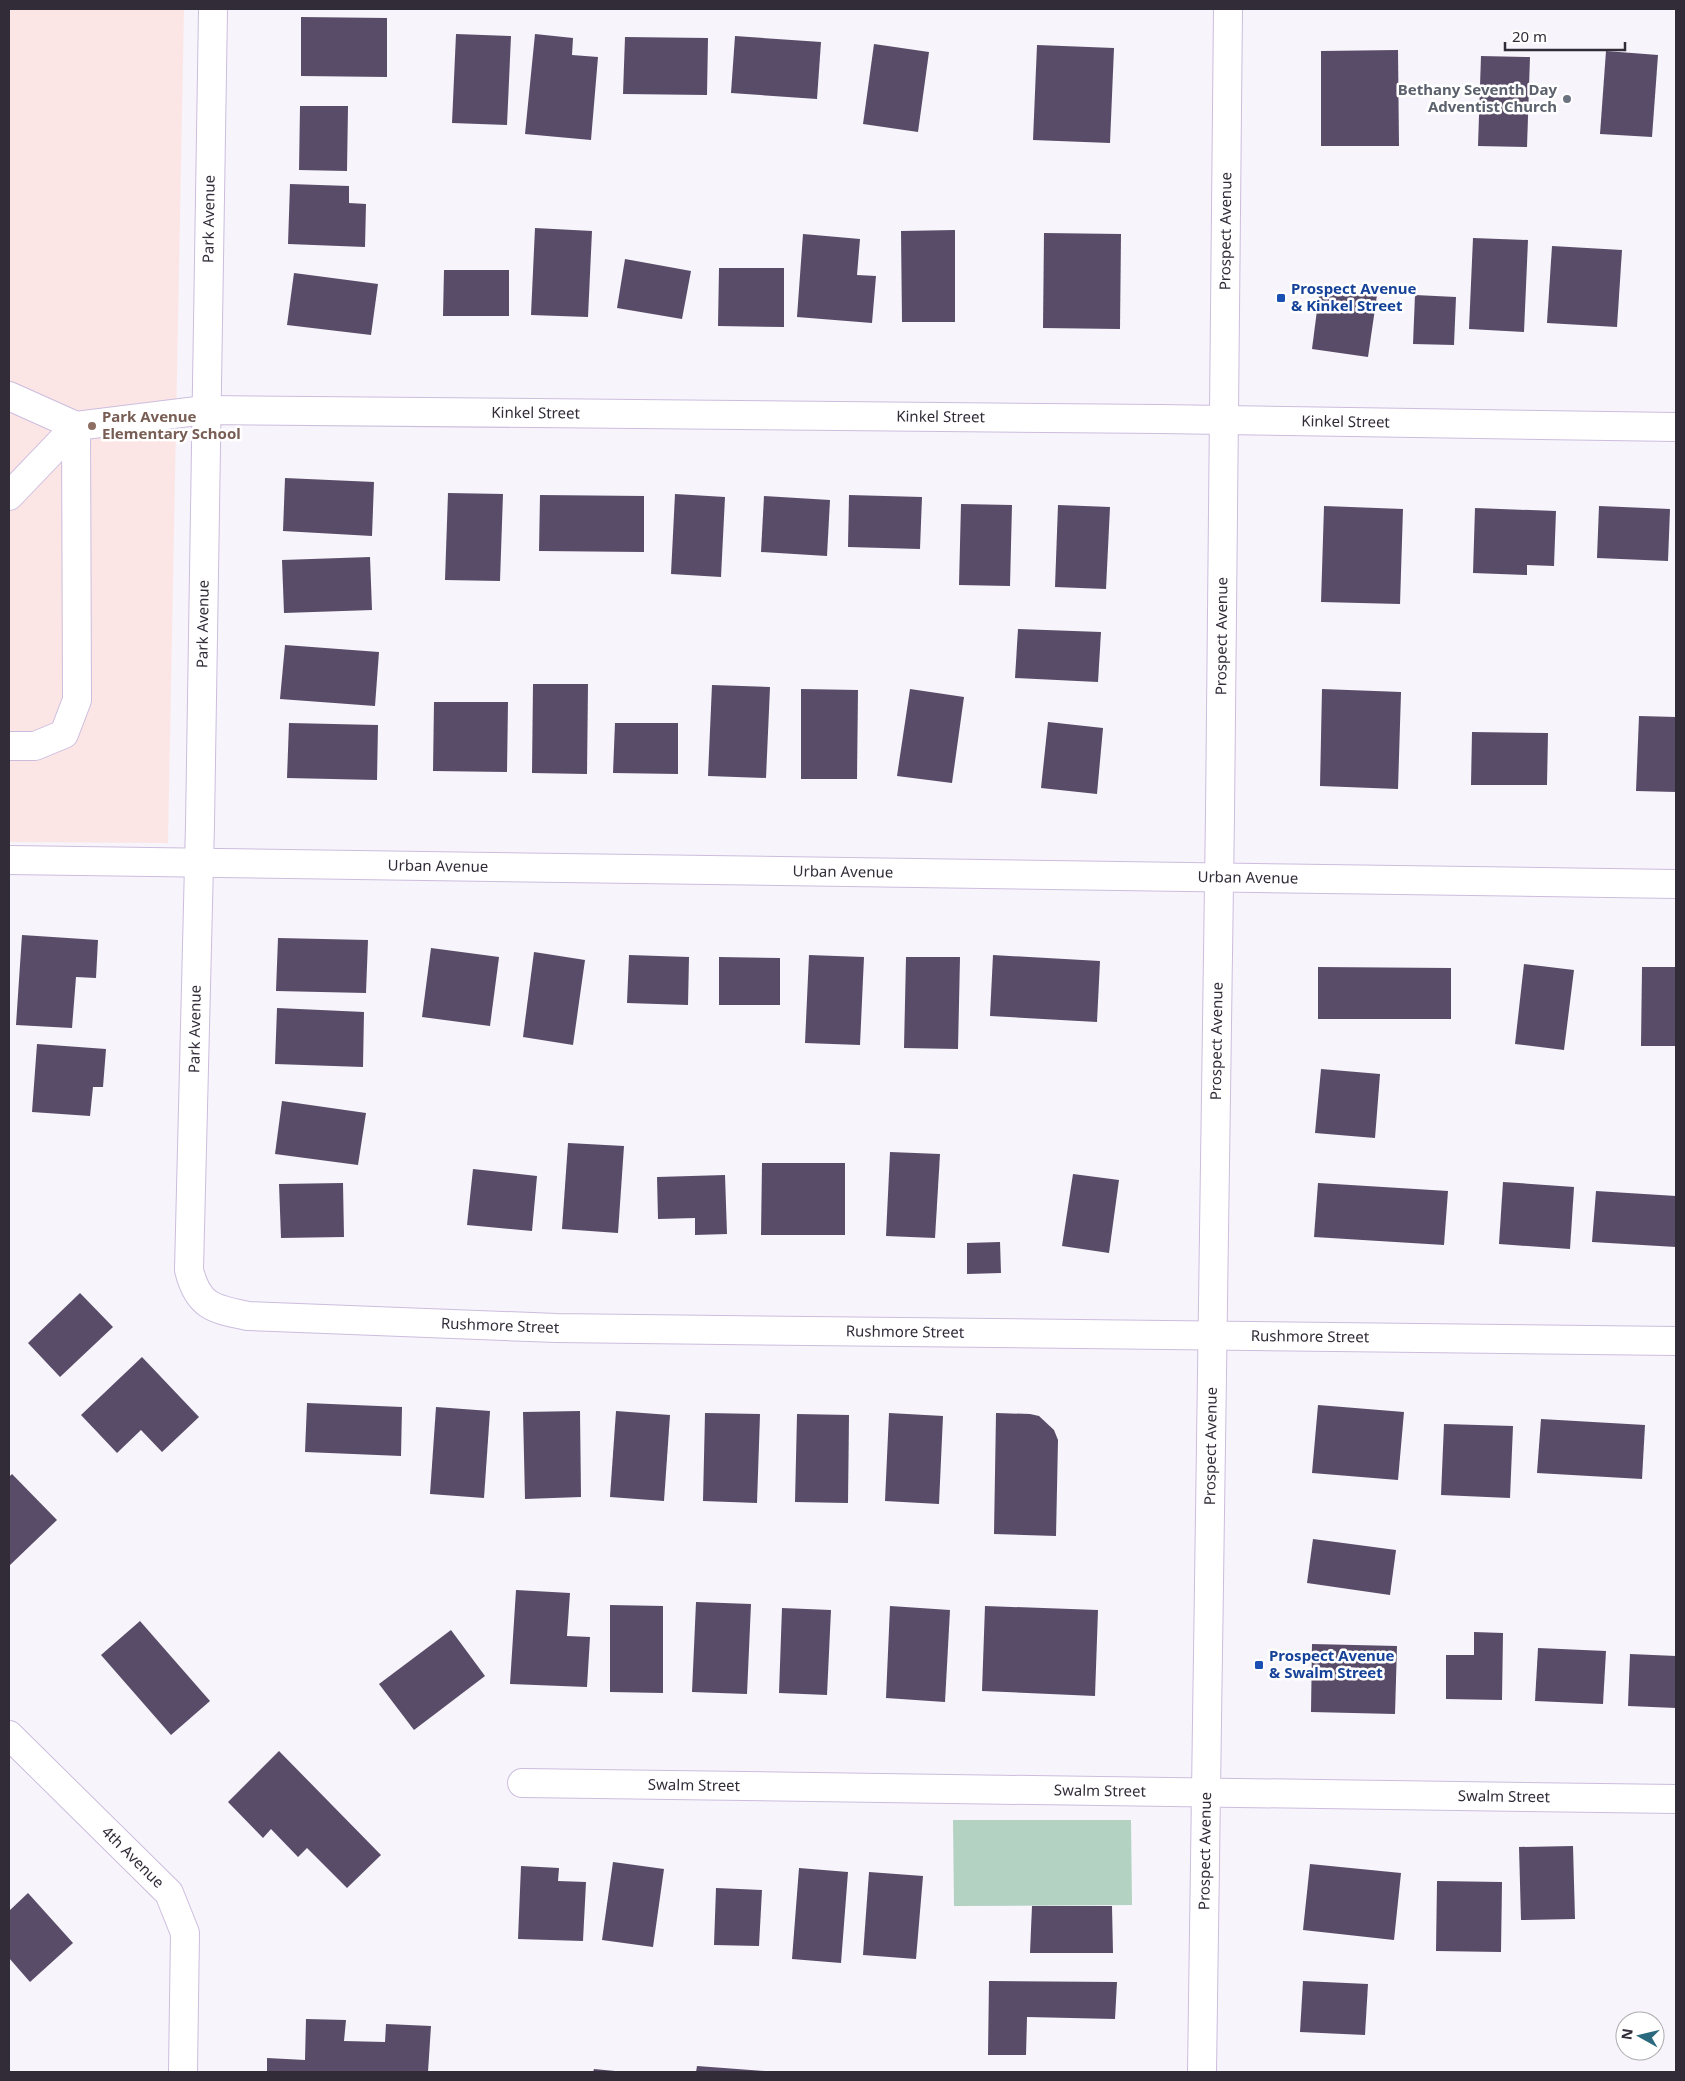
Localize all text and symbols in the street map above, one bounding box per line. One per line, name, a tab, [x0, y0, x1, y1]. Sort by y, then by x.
scale bar	[1505, 20, 1625, 52]
text: 20 m	[1512, 26, 1547, 46]
place label: Bethany Seventh Day Adventist Church	[1398, 79, 1557, 116]
marker: Bethany Seventh Day Adventist Church	[1561, 93, 1573, 105]
street label: Prospect Avenue	[1214, 172, 1235, 290]
street label: Park Avenue	[197, 175, 219, 263]
place label: Prospect Avenue & Kinkel Street	[1291, 278, 1417, 315]
marker: Prospect Avenue & Kinkel Street	[1275, 292, 1287, 304]
street label: Kinkel Street	[491, 402, 581, 423]
place label: Park Avenue Elementary School	[102, 406, 241, 443]
street label: Kinkel Street	[896, 406, 986, 426]
street label: Kinkel Street	[1301, 410, 1391, 432]
marker: Park Avenue Elementary School	[86, 420, 98, 432]
street label: Prospect Avenue	[1210, 577, 1231, 695]
street label: Park Avenue	[191, 580, 213, 668]
street label: Urban Avenue	[387, 854, 488, 876]
street label: Urban Avenue	[792, 860, 893, 882]
street label: Urban Avenue	[1197, 866, 1298, 888]
street label: Prospect Avenue	[1205, 982, 1227, 1100]
street label: Park Avenue	[183, 985, 205, 1073]
street label: Rushmore Street	[441, 1313, 560, 1337]
street label: Rushmore Street	[846, 1320, 965, 1342]
street label: Rushmore Street	[1251, 1325, 1370, 1346]
street label: Prospect Avenue	[1199, 1387, 1221, 1505]
place label: Prospect Avenue & Swalm Street	[1269, 1645, 1395, 1682]
marker: Prospect Avenue & Swalm Street	[1253, 1659, 1265, 1671]
street label: Swalm Street	[648, 1774, 741, 1795]
street label: Swalm Street	[1054, 1779, 1147, 1801]
street label: Swalm Street	[1458, 1785, 1551, 1806]
street label: Prospect Avenue	[1193, 1792, 1215, 1910]
street label: 4th Avenue	[98, 1821, 169, 1892]
north arrow	[1615, 2011, 1665, 2061]
text: N	[1616, 2027, 1637, 2041]

